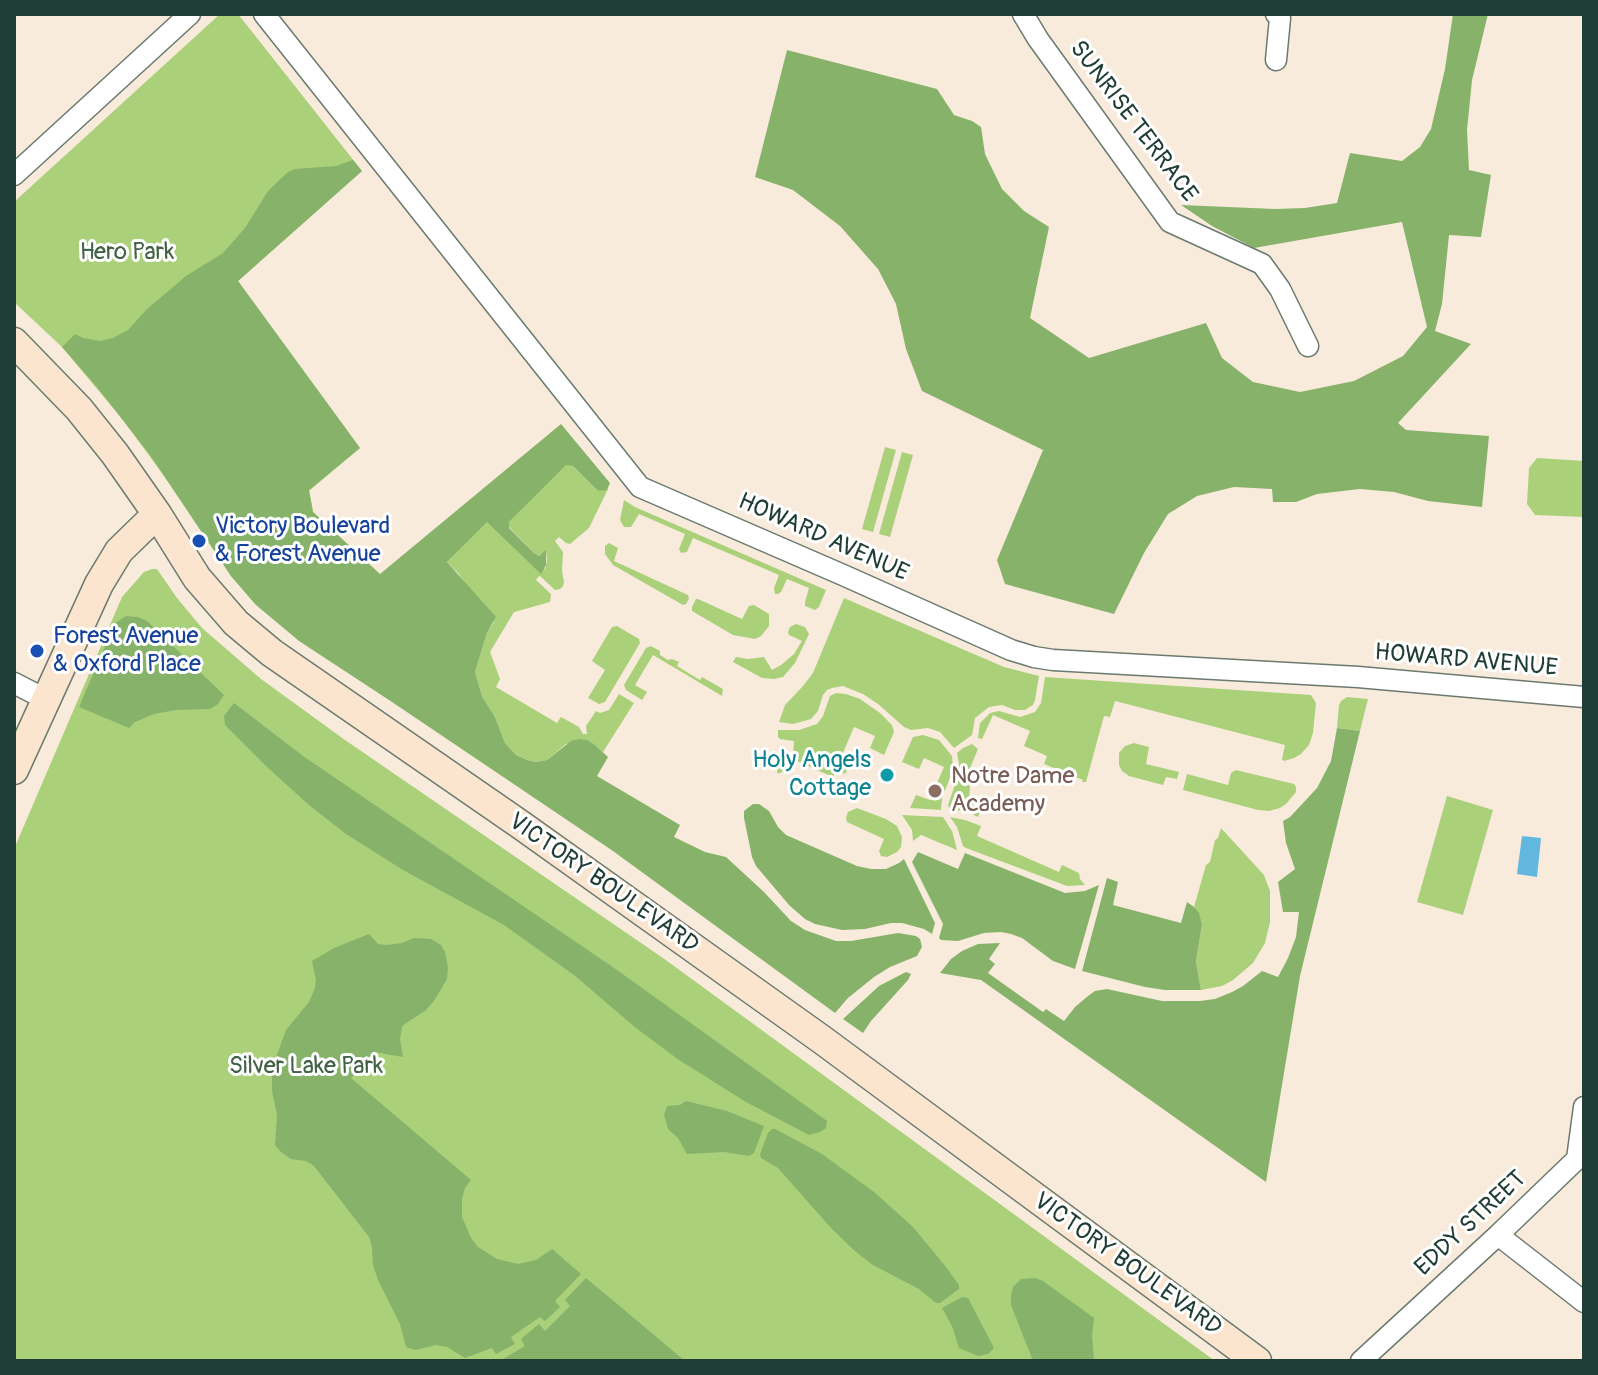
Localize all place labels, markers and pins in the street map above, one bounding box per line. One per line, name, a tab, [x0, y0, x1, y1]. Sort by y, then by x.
place label: Victory Boulevard & Forest Avenue	[215, 513, 390, 569]
marker: Victory Boulevard & Forest Avenue	[190, 532, 208, 550]
place label: Forest Avenue & Oxford Place	[53, 623, 201, 679]
marker: Forest Avenue & Oxford Place	[28, 642, 46, 660]
place label: Holy Angels Cottage	[752, 747, 871, 803]
place label: Notre Dame Academy	[951, 763, 1074, 819]
marker: Holy Angels Cottage	[878, 766, 896, 784]
marker: Notre Dame Academy	[926, 782, 944, 800]

